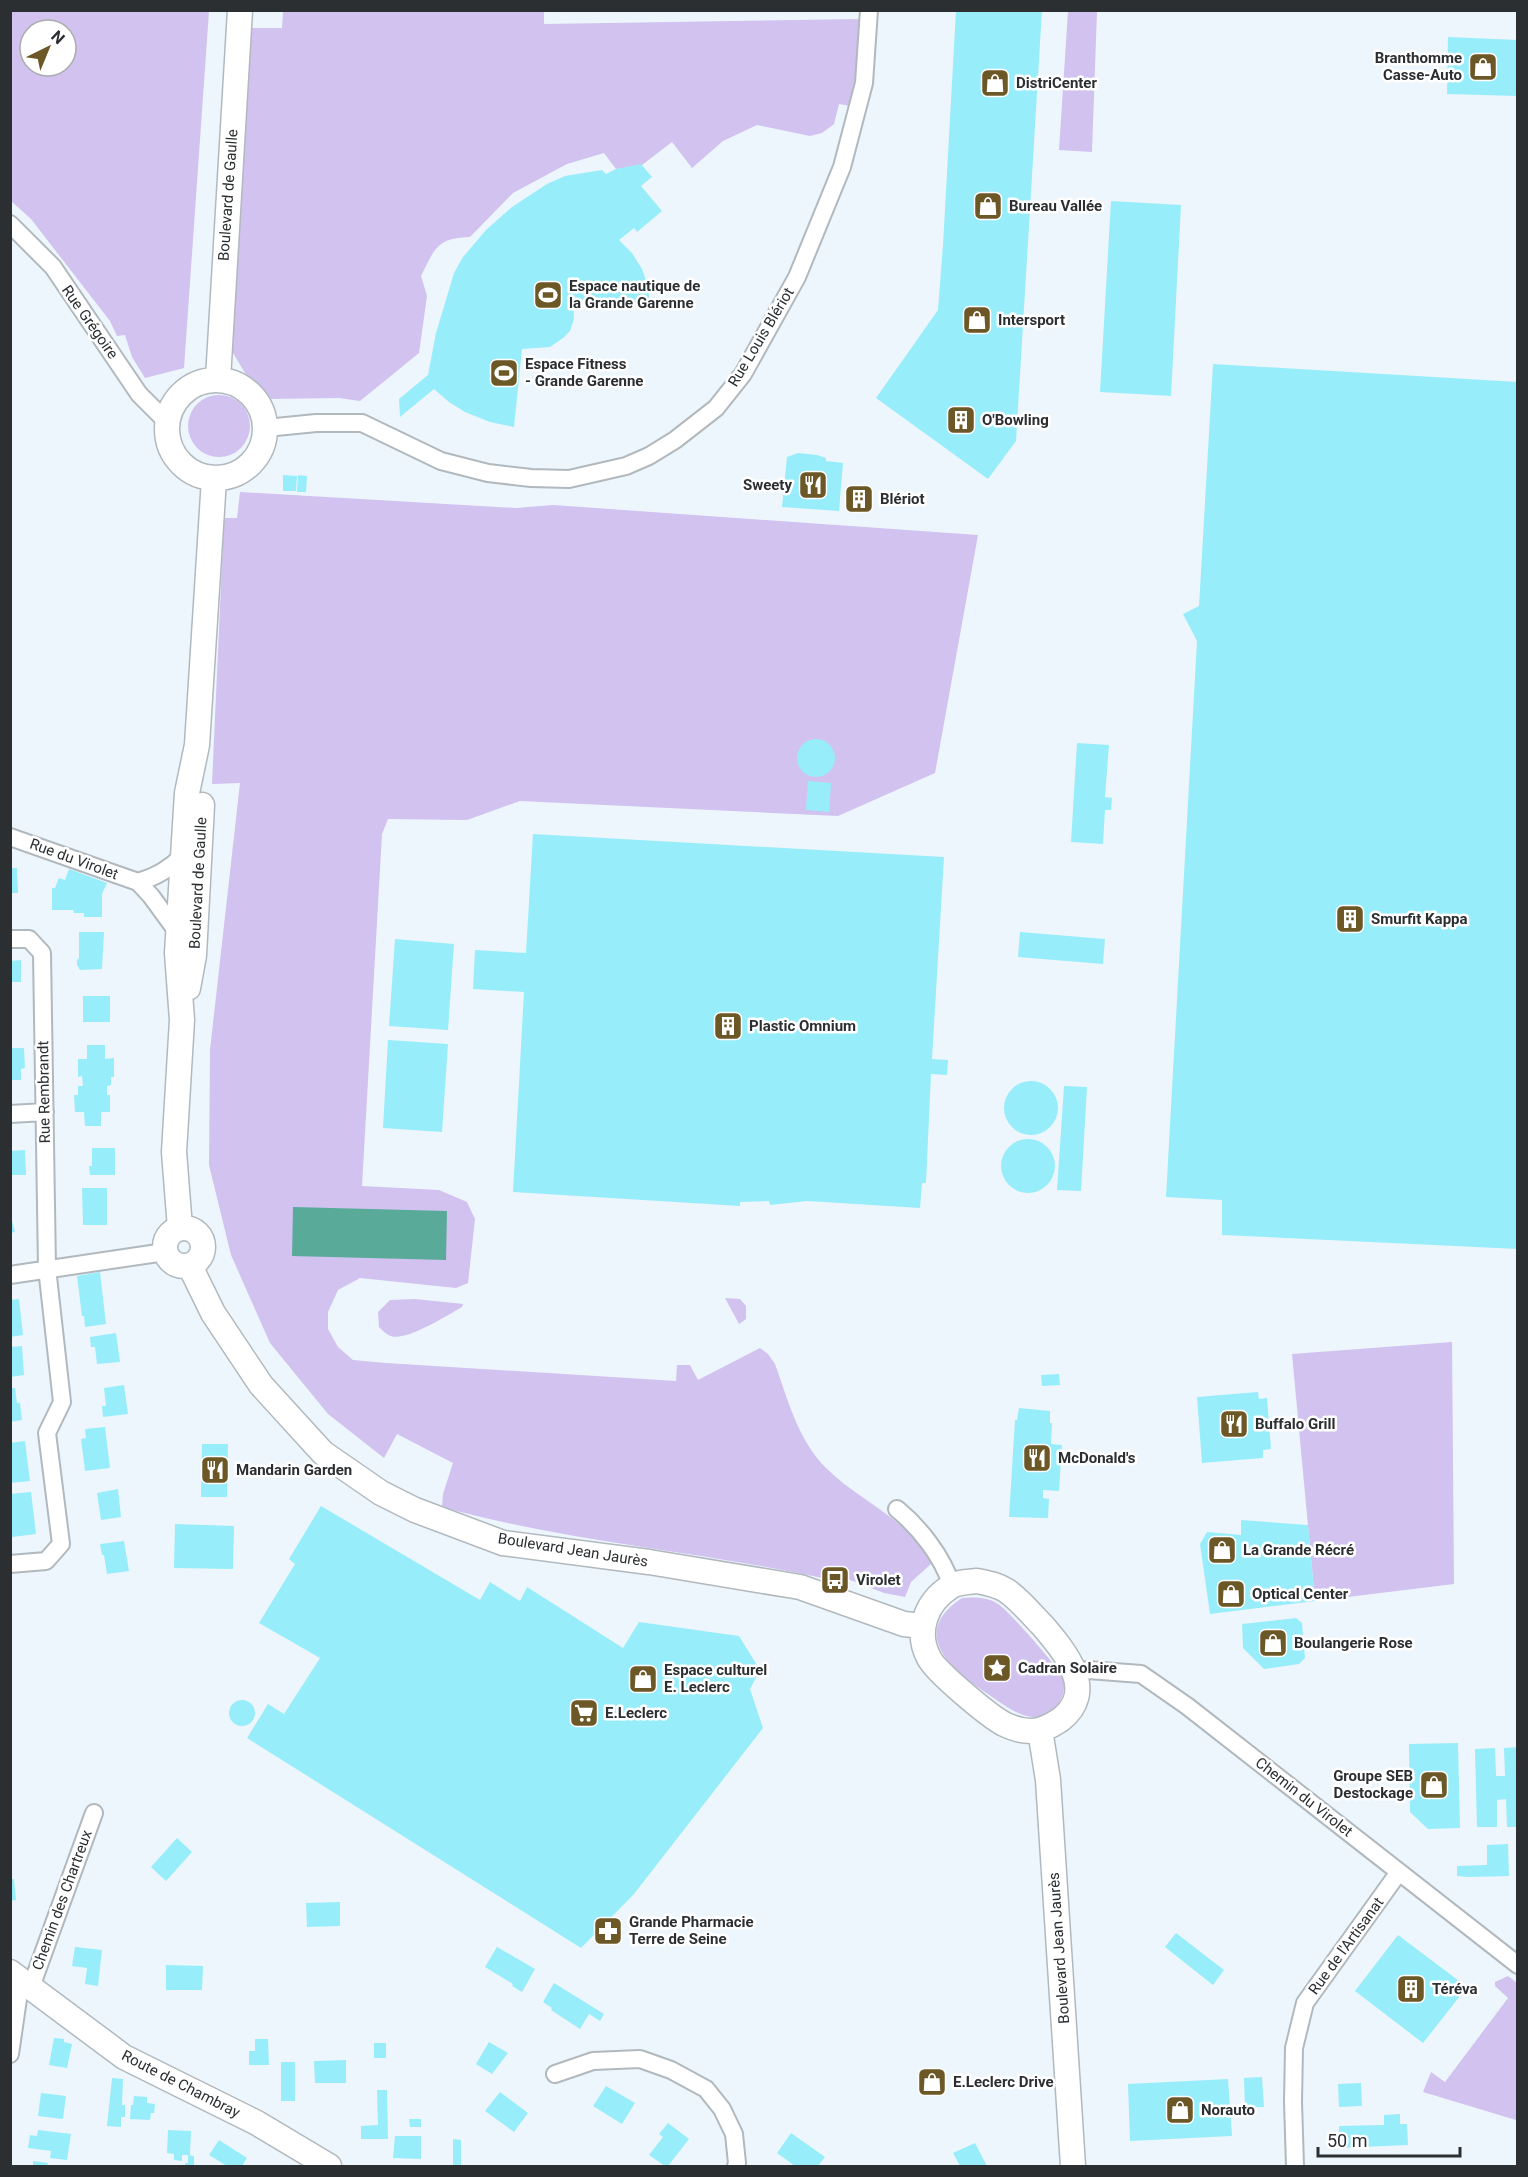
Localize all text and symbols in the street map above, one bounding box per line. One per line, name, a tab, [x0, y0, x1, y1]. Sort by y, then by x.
north arrow	[18, 18, 78, 78]
text: N	[47, 27, 68, 48]
place label: Branthomme Casse-Auto	[1375, 49, 1462, 84]
shop icon: Branthomme Casse-Auto	[1467, 51, 1499, 83]
shop icon: DistriCenter	[979, 67, 1011, 99]
place label: DistriCenter	[1016, 74, 1097, 92]
street label: Boulevard de Gaulle	[214, 128, 242, 262]
shop icon: Bureau Vallée	[972, 190, 1004, 222]
place label: Bureau Vallée	[1009, 197, 1102, 215]
place label: Espace nautique de la Grande Garenne	[569, 277, 700, 312]
sports icon: Espace nautique de la Grande Garenne	[532, 279, 564, 311]
street label: Rue Grégoire	[58, 282, 122, 362]
street label: Rue Louis Blériot	[724, 284, 798, 390]
shop icon: Intersport	[961, 304, 993, 336]
place label: Intersport	[998, 311, 1065, 329]
place label: Espace Fitness - Grande Garenne	[525, 355, 643, 390]
sports icon: Espace Fitness - Grande Garenne	[488, 357, 520, 389]
building icon: O'Bowling	[945, 404, 977, 436]
place label: O'Bowling	[982, 411, 1049, 429]
restaurant icon: Sweety	[797, 469, 829, 501]
place label: Sweety	[743, 476, 792, 494]
building icon: Blériot	[843, 483, 875, 515]
place label: Blériot	[880, 490, 925, 508]
street label: Boulevard de Gaulle	[186, 817, 210, 949]
street label: Rue du Virolet	[27, 835, 121, 883]
building icon: Smurfit Kappa	[1334, 903, 1366, 935]
place label: Smurfit Kappa	[1371, 910, 1468, 928]
building icon: Plastic Omnium	[712, 1010, 744, 1042]
place label: Plastic Omnium	[749, 1017, 856, 1035]
street label: Rue Rembrandt	[34, 1040, 54, 1143]
restaurant icon: Buffalo Grill	[1218, 1408, 1250, 1440]
place label: Buffalo Grill	[1255, 1415, 1336, 1433]
restaurant icon: McDonald's	[1021, 1442, 1053, 1474]
place label: McDonald's	[1058, 1449, 1136, 1467]
restaurant icon: Mandarin Garden	[199, 1454, 231, 1486]
place label: Mandarin Garden	[236, 1461, 352, 1479]
street label: Boulevard Jean Jaurès	[497, 1529, 649, 1571]
shop icon: La Grande Récré	[1206, 1534, 1238, 1566]
place label: La Grande Récré	[1243, 1541, 1354, 1559]
bus stop icon: Virolet	[819, 1564, 851, 1596]
place label: Virolet	[856, 1571, 901, 1589]
shop icon: Optical Center	[1215, 1578, 1247, 1610]
place label: Optical Center	[1252, 1585, 1349, 1603]
shop icon: Boulangerie Rose	[1257, 1627, 1289, 1659]
place label: Boulangerie Rose	[1294, 1634, 1413, 1652]
place icon: Cadran Solaire	[981, 1652, 1013, 1684]
place label: Cadran Solaire	[1018, 1659, 1117, 1677]
place label: Espace culturel E. Leclerc	[664, 1661, 767, 1696]
shop icon: Espace culturel E. Leclerc	[627, 1663, 659, 1695]
supermarket icon: E.Leclerc	[568, 1697, 600, 1729]
place label: E.Leclerc	[605, 1704, 667, 1722]
street label: Chemin du Virolet	[1252, 1753, 1356, 1841]
place label: Groupe SEB Destockage	[1333, 1767, 1413, 1802]
shop icon: Groupe SEB Destockage	[1418, 1769, 1450, 1801]
street label: Chemin des Chartreux	[28, 1827, 96, 1973]
street label: Boulevard Jean Jaurès	[1045, 1872, 1073, 2024]
street label: Rue de l'Artisanat	[1305, 1894, 1387, 1998]
place label: Grande Pharmacie Terre de Seine	[629, 1913, 754, 1948]
pharmacy icon: Grande Pharmacie Terre de Seine	[592, 1915, 624, 1947]
building icon: Téréva	[1395, 1973, 1427, 2005]
place label: Téréva	[1432, 1980, 1478, 1998]
street label: Route de Chambray	[119, 2046, 243, 2122]
shop icon: E.Leclerc Drive	[916, 2066, 948, 2098]
place label: E.Leclerc Drive	[953, 2073, 1054, 2091]
shop icon: Norauto	[1164, 2094, 1196, 2126]
place label: Norauto	[1201, 2101, 1255, 2119]
scale bar	[1318, 2120, 1460, 2158]
text: 50 m	[1327, 2130, 1367, 2151]

